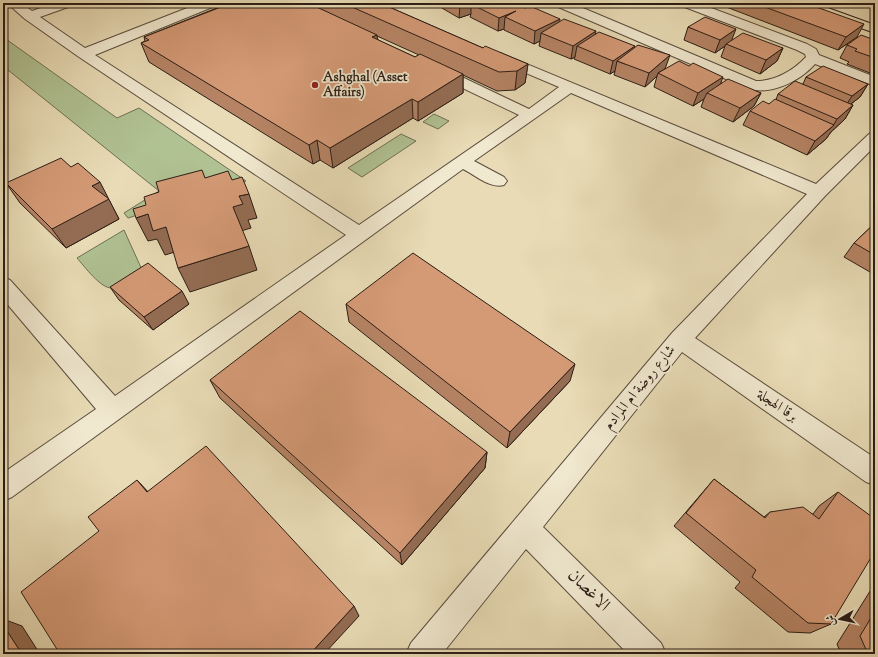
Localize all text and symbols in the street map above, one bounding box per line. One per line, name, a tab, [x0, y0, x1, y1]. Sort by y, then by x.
place label: Ashghal (Asset Affairs)	[323, 69, 408, 102]
marker: Ashghal (Asset Affairs)	[310, 80, 320, 90]
street label: شارع روضة ام المرادم	[599, 341, 682, 436]
street label: برقا الهجلة	[752, 384, 802, 428]
street label: الاغصان	[561, 564, 615, 618]
north arrow	[820, 599, 860, 639]
text: ش	[822, 614, 840, 627]

